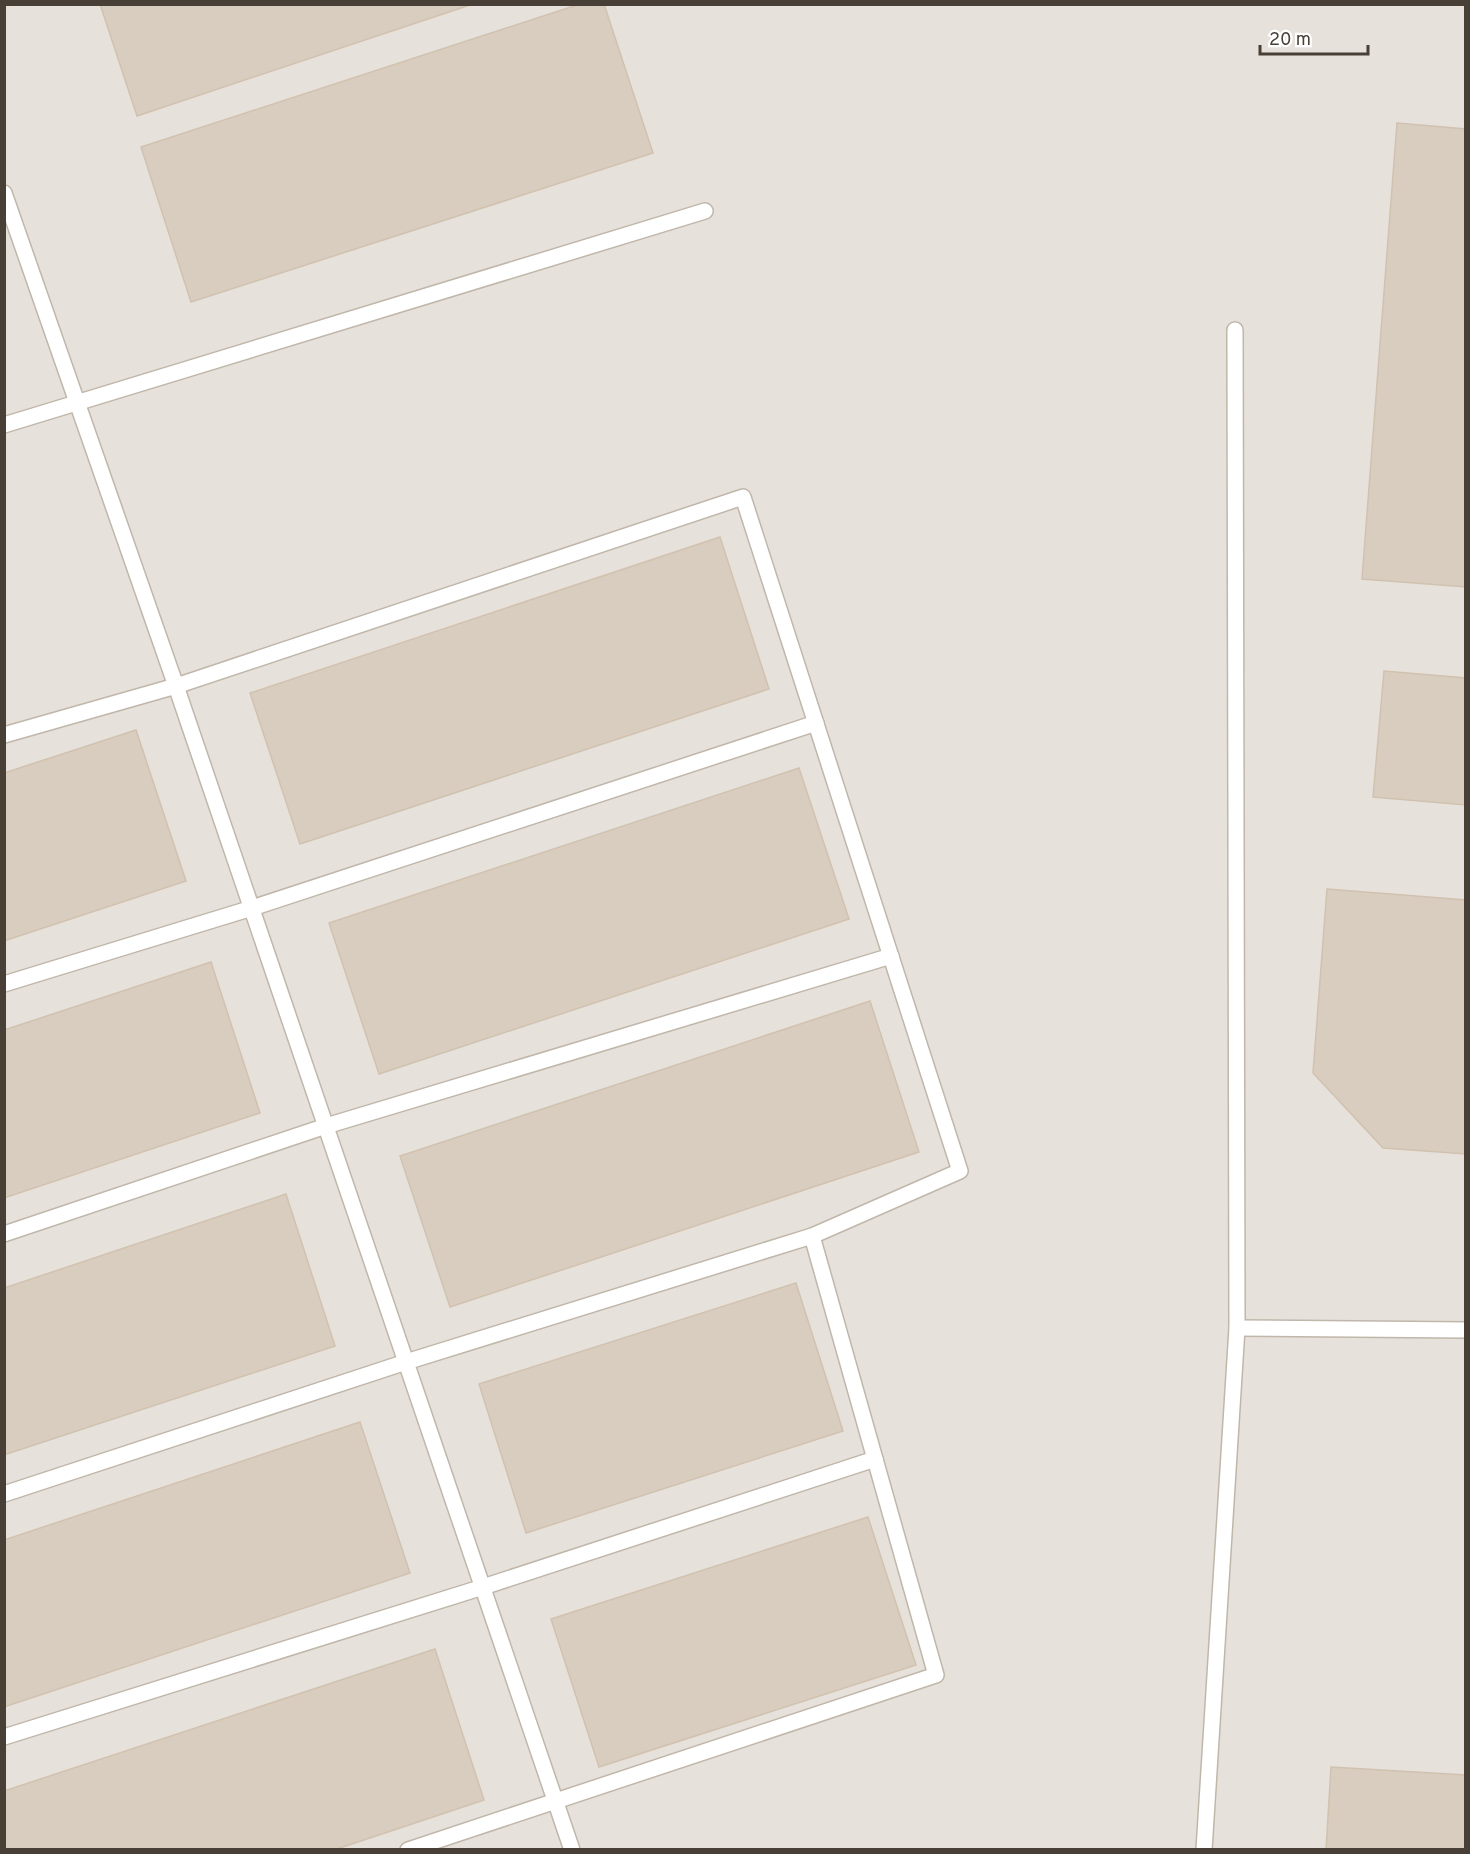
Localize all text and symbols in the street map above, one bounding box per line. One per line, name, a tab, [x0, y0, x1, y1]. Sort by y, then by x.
scale bar	[1260, 18, 1368, 56]
text: 20 m	[1269, 29, 1311, 52]

